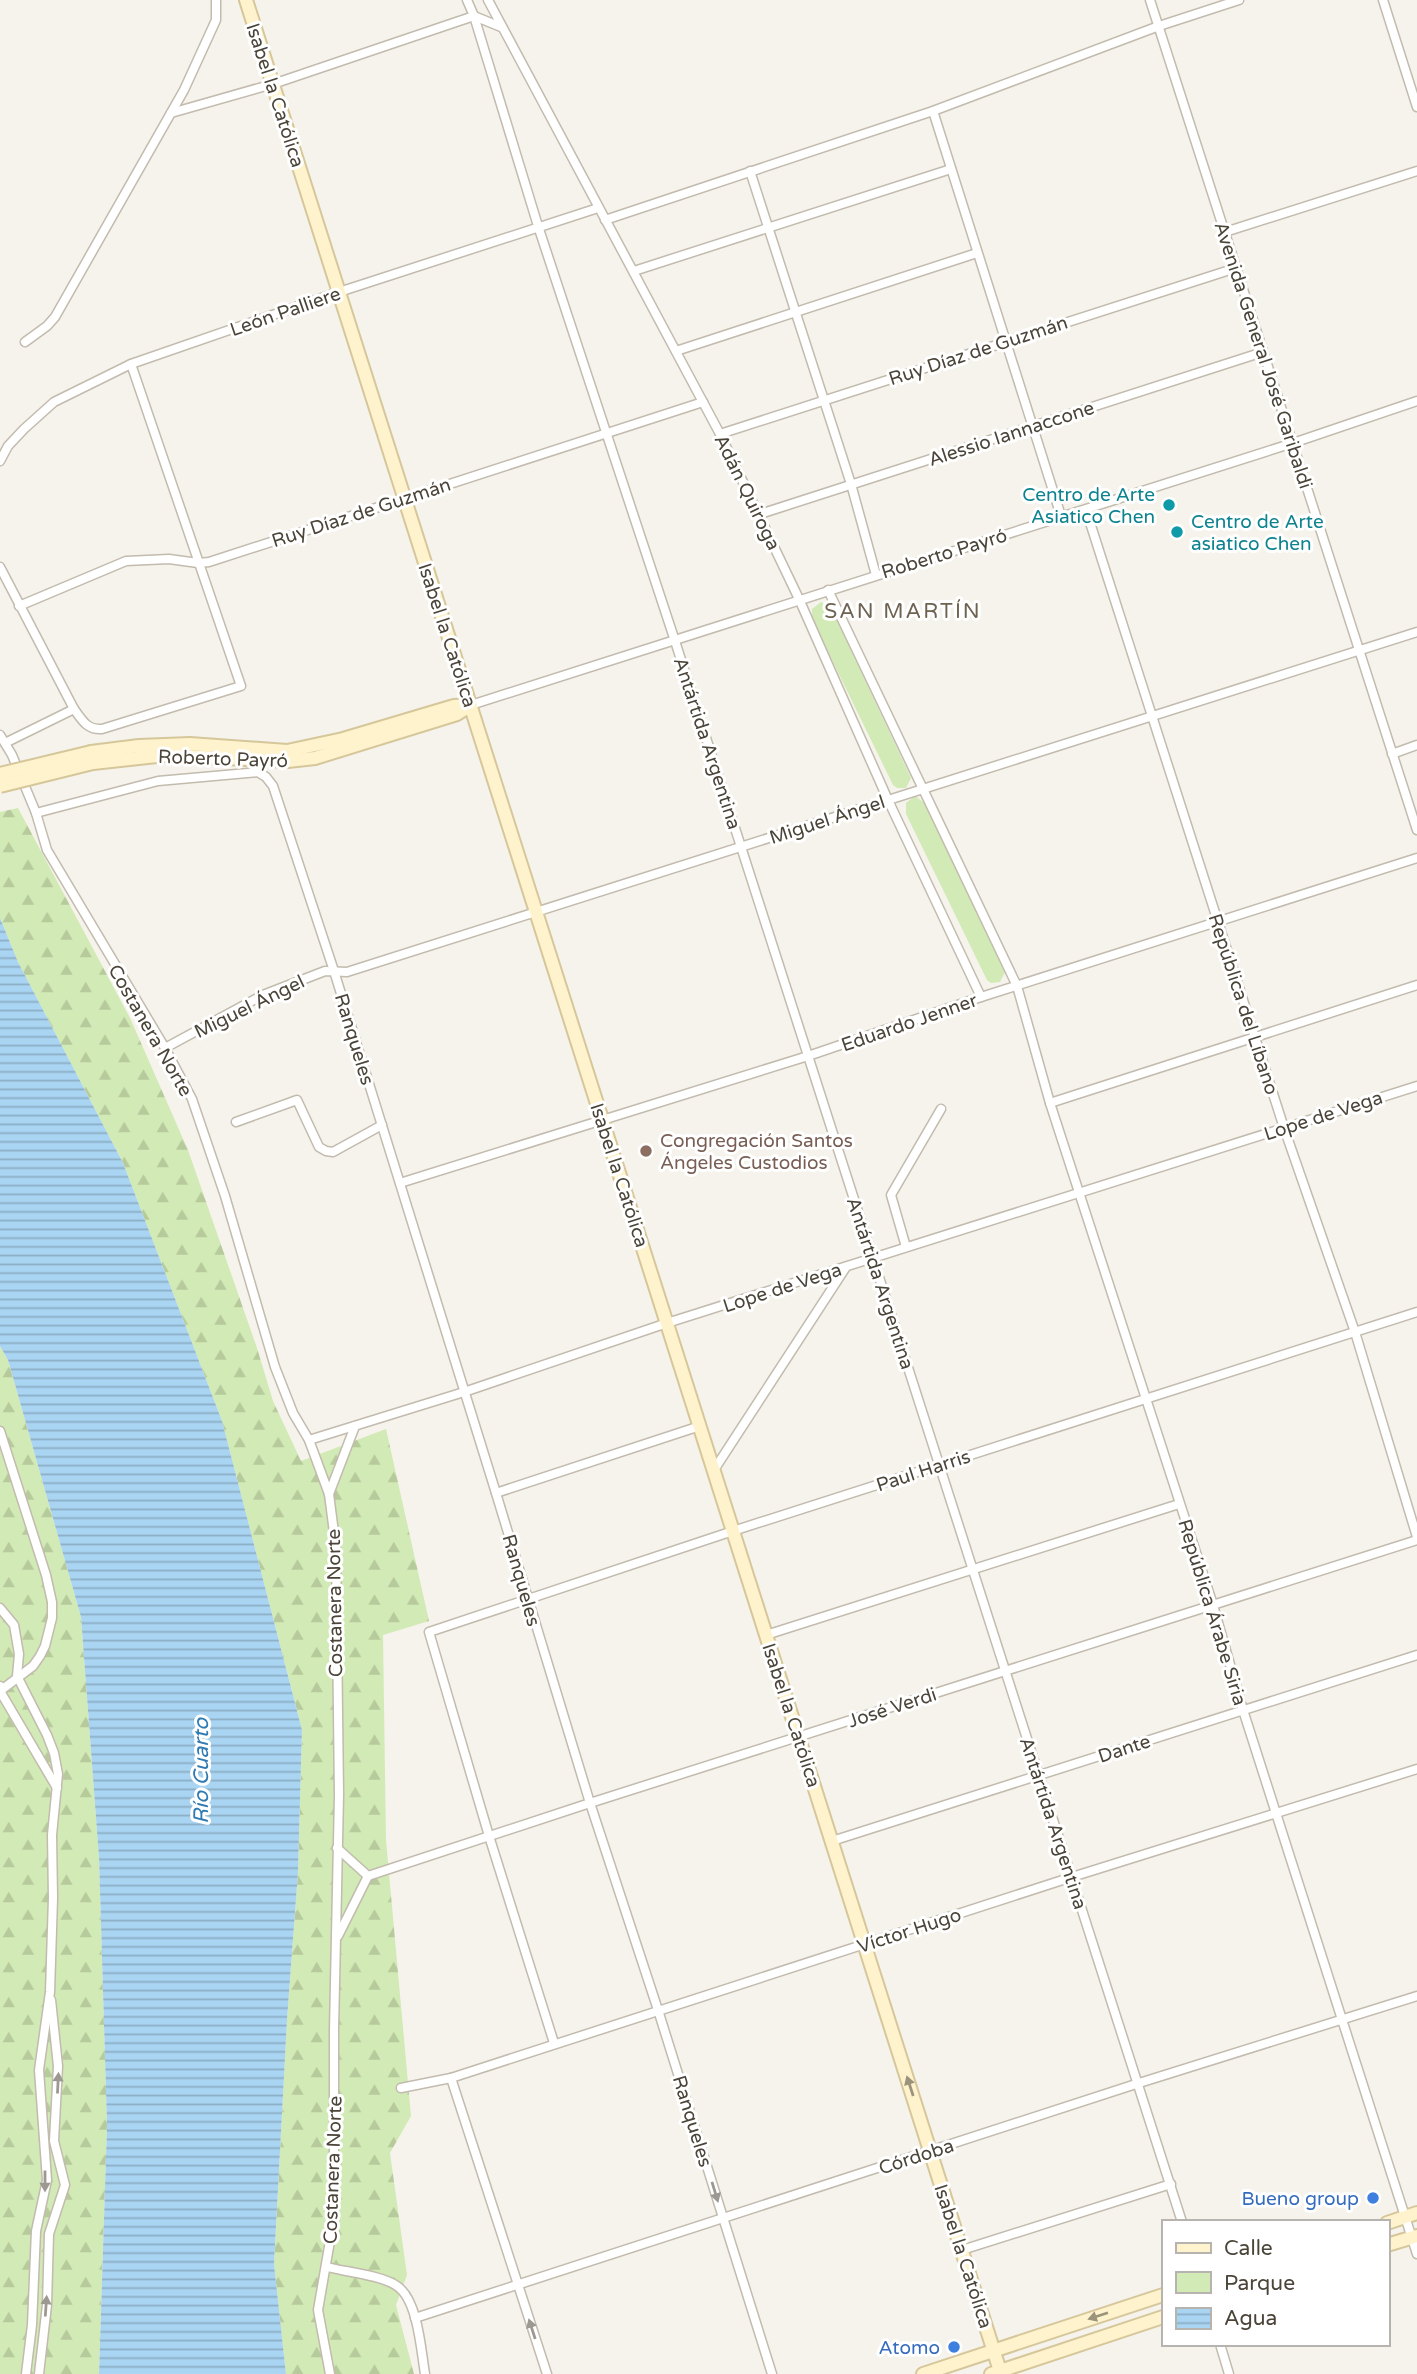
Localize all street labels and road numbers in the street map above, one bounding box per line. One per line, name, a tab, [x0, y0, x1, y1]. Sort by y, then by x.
street label: Isabel la Católica	[241, 20, 309, 170]
street label: Avenida General José Garibaldi	[1209, 219, 1317, 492]
street label: León Palliere	[227, 283, 343, 341]
street label: Ruy Díaz de Guzmán	[886, 312, 1071, 390]
street label: Alessio Iannaccone	[926, 397, 1097, 471]
street label: Adán Quiroga	[710, 431, 785, 554]
street label: Ruy Díaz de Guzmán	[269, 474, 454, 552]
street label: Roberto Payró	[879, 524, 1010, 584]
street label: Isabel la Católica	[413, 560, 481, 710]
street label: Antártida Argentina	[669, 655, 745, 832]
street label: Roberto Payró	[157, 746, 288, 772]
street label: Miguel Ángel	[767, 790, 888, 849]
street label: República del Líbano	[1203, 911, 1283, 1098]
street label: Costanera Norte	[104, 961, 197, 1100]
street label: Miguel Ángel	[190, 970, 308, 1043]
street label: Eduardo Jenner	[838, 989, 981, 1057]
street label: Ranqueles	[330, 991, 378, 1088]
street label: Lope de Vega	[1261, 1086, 1385, 1145]
street label: Isabel la Católica	[585, 1100, 653, 1250]
street label: Antártida Argentina	[842, 1195, 918, 1372]
street label: Lope de Vega	[720, 1258, 844, 1317]
street label: Paul Harris	[874, 1445, 973, 1496]
street label: República Árabe Siria	[1173, 1516, 1252, 1708]
street label: Costanera Norte	[323, 1529, 347, 1677]
street label: Ranqueles	[497, 1532, 545, 1629]
street label: Isabel la Católica	[757, 1640, 825, 1790]
street label: José Verdi	[845, 1683, 939, 1733]
street label: Dante	[1095, 1730, 1153, 1768]
street label: Antártida Argentina	[1015, 1735, 1091, 1912]
street label: Víctor Hugo	[855, 1904, 964, 1958]
street label: Ranqueles	[668, 2073, 716, 2170]
street label: Costanera Norte	[319, 2096, 347, 2245]
street label: Córdoba	[876, 2134, 957, 2179]
street label: Isabel la Católica	[929, 2181, 997, 2331]

